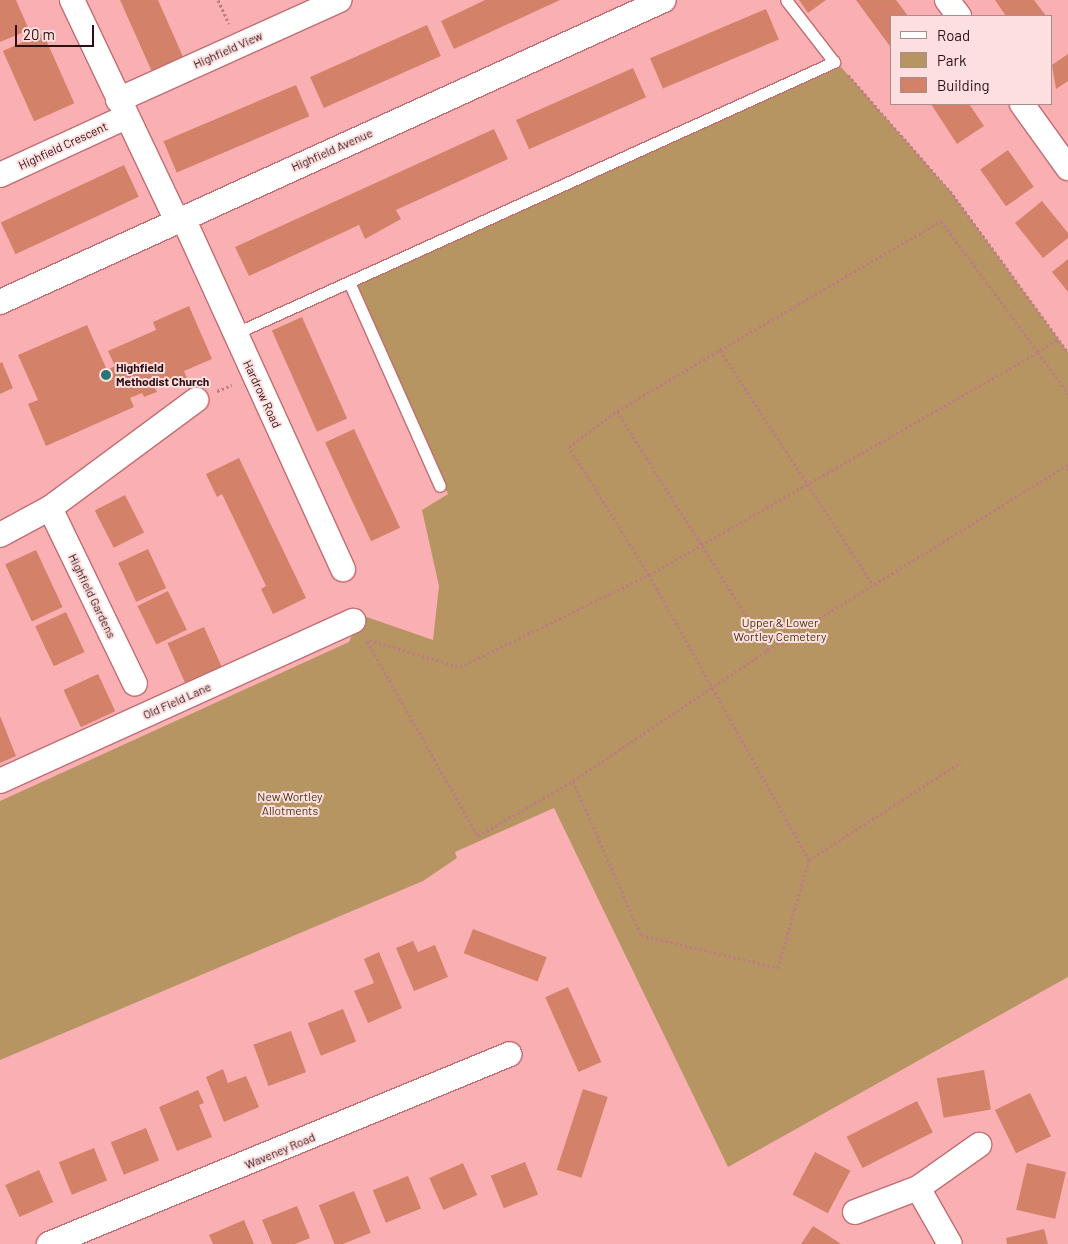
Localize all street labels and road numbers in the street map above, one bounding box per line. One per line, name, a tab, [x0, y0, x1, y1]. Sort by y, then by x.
street label: Highfield View	[191, 28, 265, 72]
street label: Highfield Crescent	[16, 119, 110, 173]
street label: Highfield Avenue	[289, 126, 375, 174]
street label: Hardrow Road	[240, 358, 284, 430]
street label: Highfield Gardens	[65, 551, 119, 641]
street label: Old Field Lane	[141, 680, 213, 722]
street label: Waveney Road	[243, 1130, 317, 1172]

